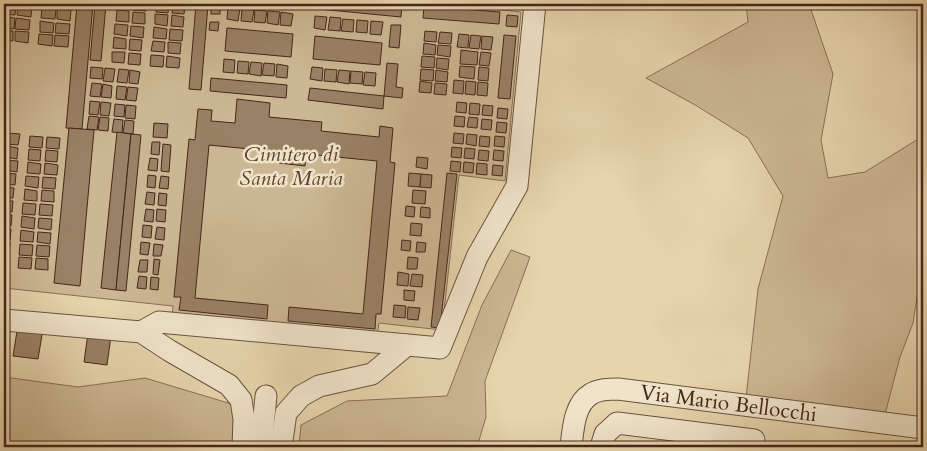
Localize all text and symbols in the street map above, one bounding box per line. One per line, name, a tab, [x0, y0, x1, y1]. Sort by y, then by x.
park label: Cimitero di Santa Maria	[239, 140, 343, 193]
street label: Via Mario Bellocchi	[638, 377, 819, 429]

